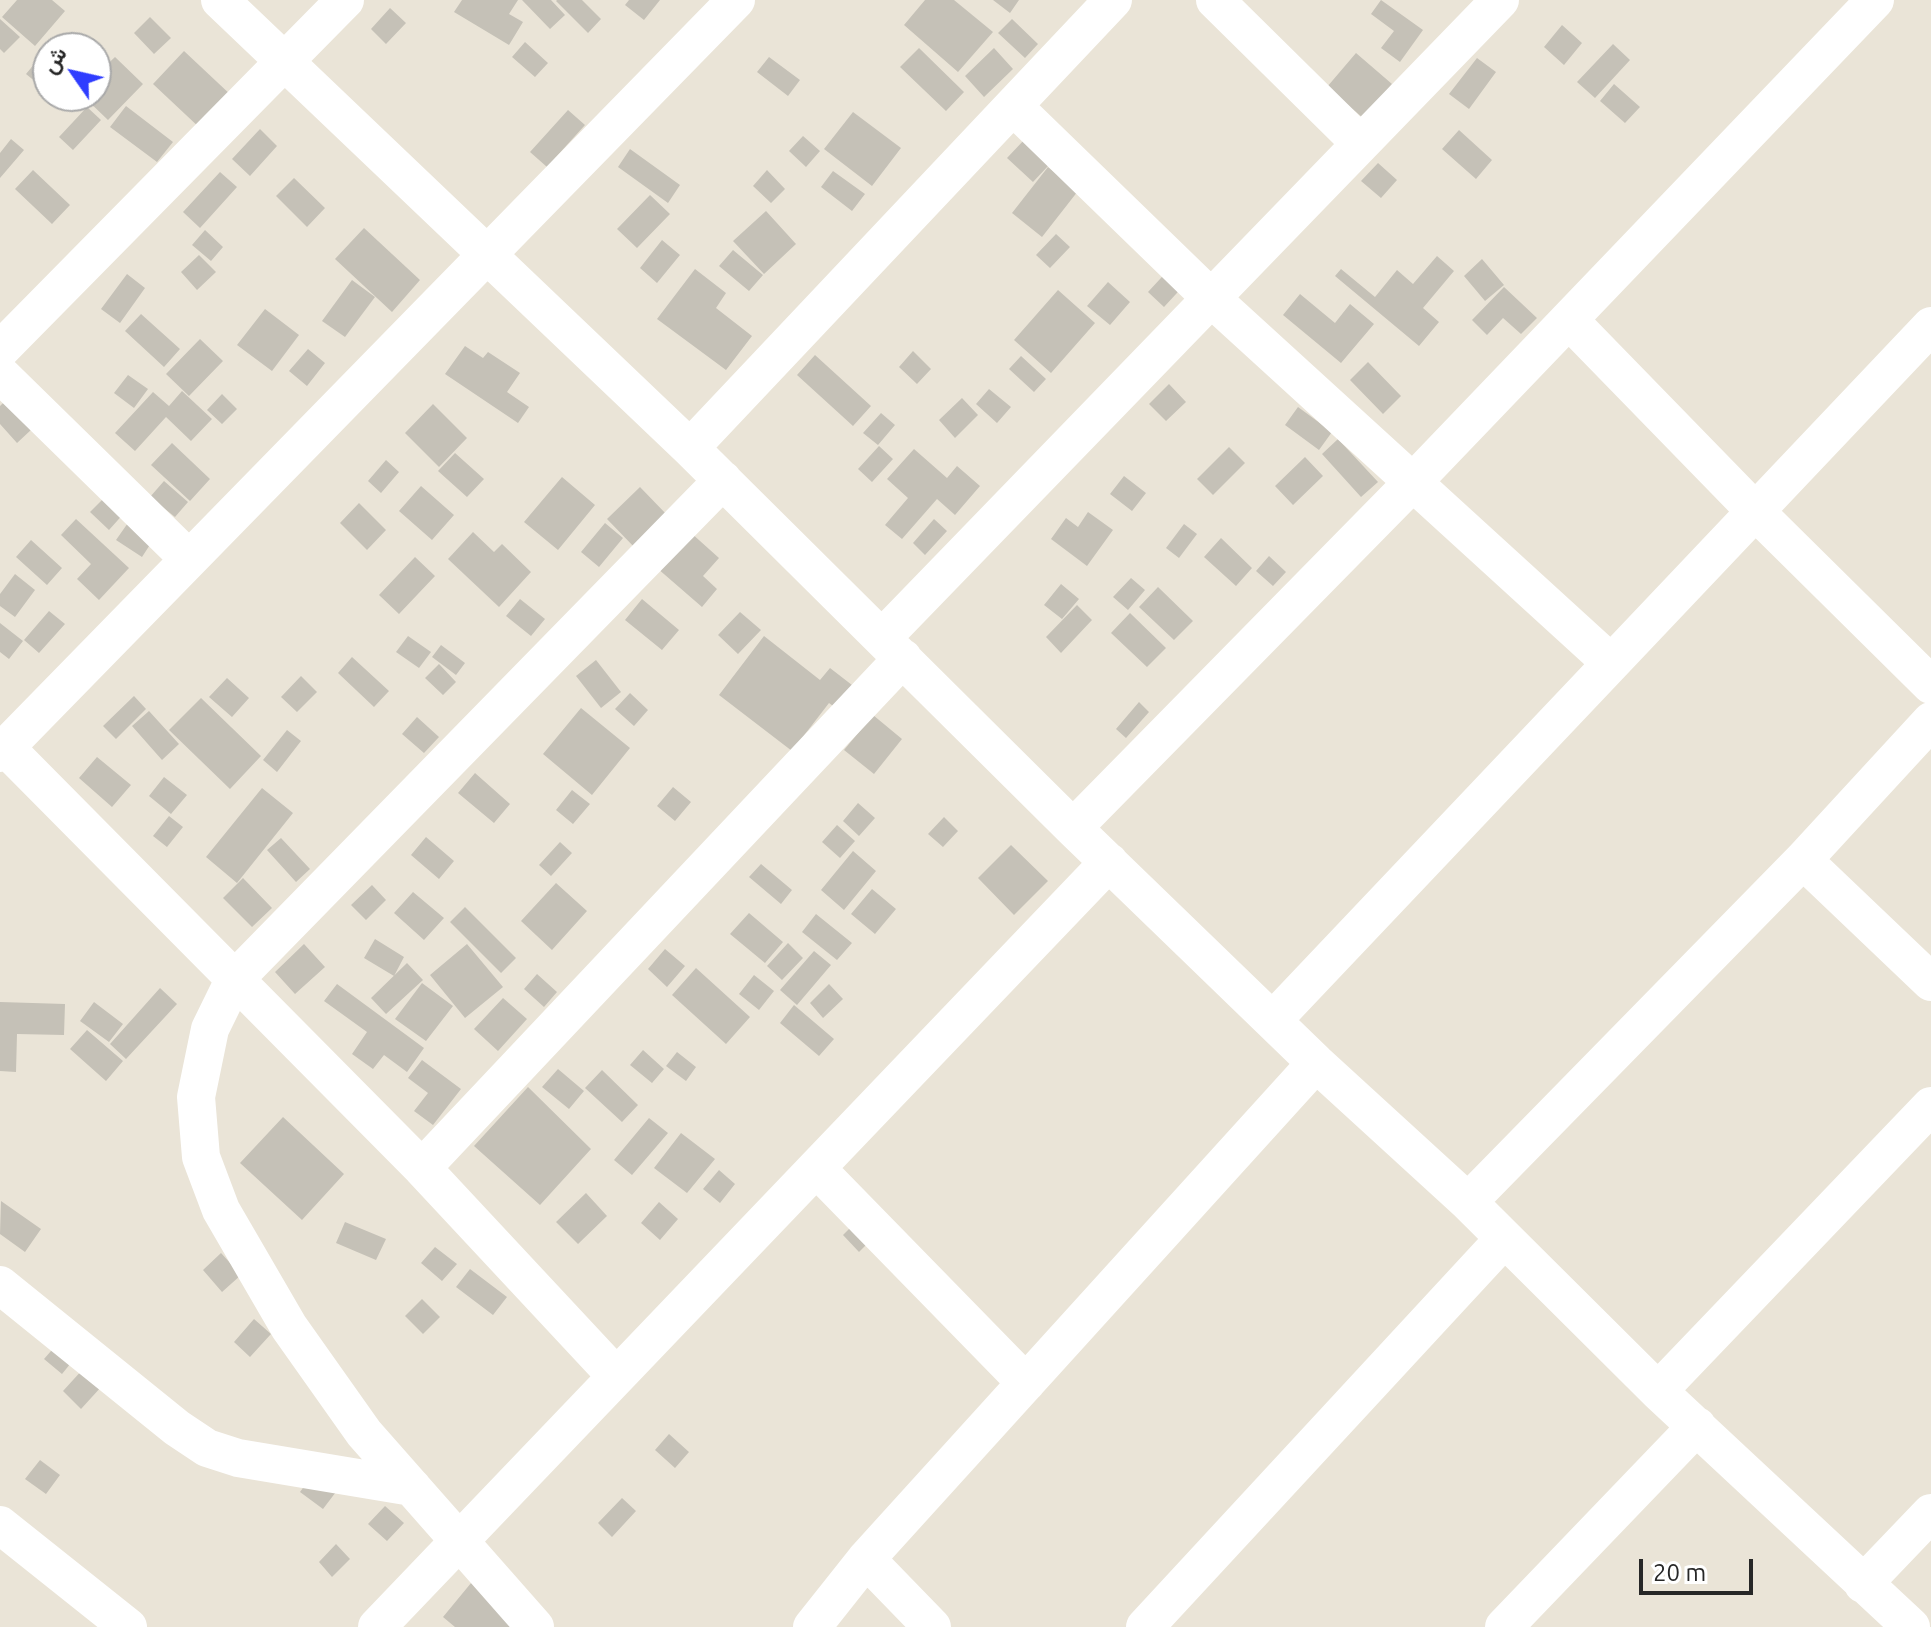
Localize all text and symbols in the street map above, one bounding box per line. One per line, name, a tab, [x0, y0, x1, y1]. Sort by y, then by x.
north arrow	[32, 32, 112, 112]
text: ش	[36, 41, 71, 77]
scale bar	[1643, 1543, 1757, 1593]
text: 20 m	[1653, 1559, 1706, 1586]

